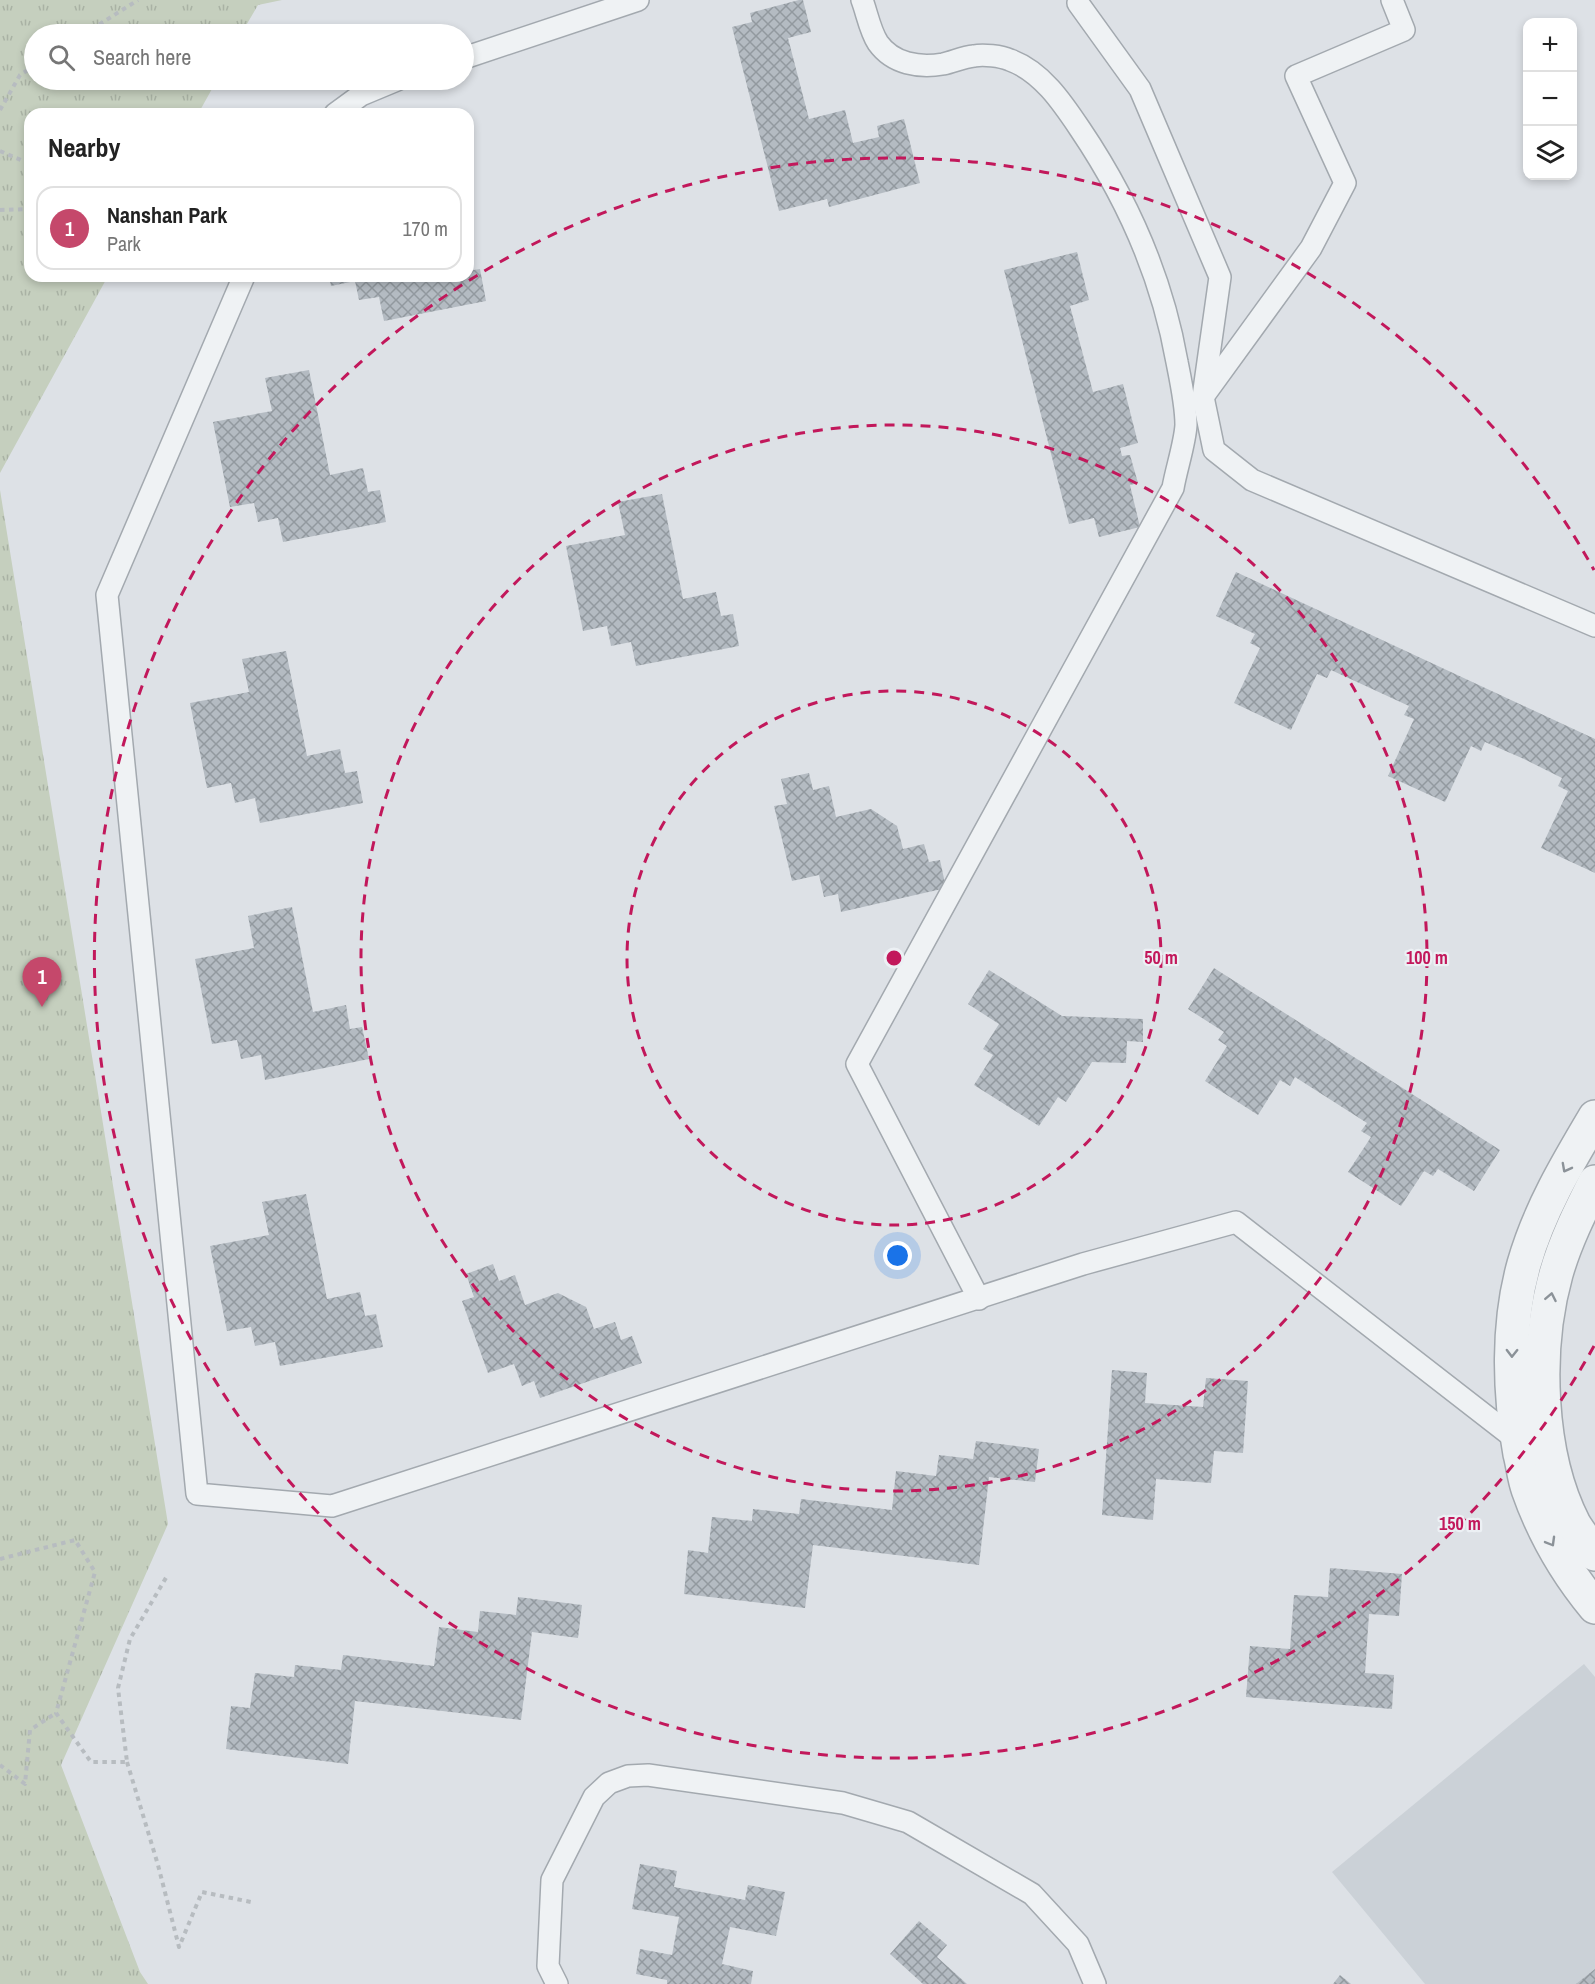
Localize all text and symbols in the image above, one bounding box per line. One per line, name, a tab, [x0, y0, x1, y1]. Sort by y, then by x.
map controls	[1523, 18, 1577, 180]
button: +	[1523, 18, 1577, 72]
search box	[24, 24, 474, 90]
icon: search	[45, 41, 78, 74]
text: Search here	[93, 42, 191, 72]
button: −	[1523, 72, 1577, 126]
button: layers	[1523, 126, 1577, 180]
text: Nearby	[48, 130, 120, 165]
text: Nanshan Park	[107, 200, 227, 230]
text: 1	[65, 215, 74, 242]
text: 170 m	[402, 215, 448, 242]
text: Park	[107, 230, 141, 257]
text: 50 m	[1144, 945, 1178, 970]
text: 100 m	[1406, 945, 1448, 970]
centre of rings	[884, 948, 904, 968]
pin: 1	[22, 958, 62, 1007]
one-way arrow	[1561, 1162, 1573, 1173]
your location	[883, 1241, 912, 1270]
one-way arrow	[1544, 1292, 1557, 1302]
one-way arrow	[1506, 1348, 1518, 1357]
text: 150 m	[1439, 1511, 1481, 1536]
one-way arrow	[1543, 1536, 1555, 1546]

